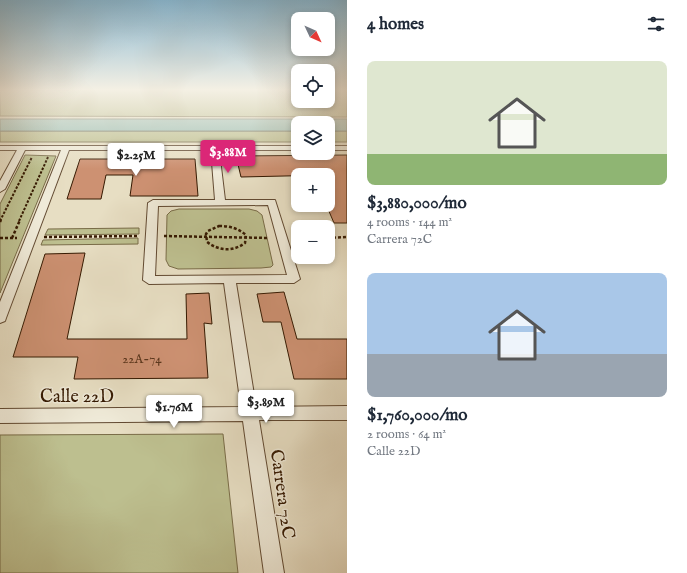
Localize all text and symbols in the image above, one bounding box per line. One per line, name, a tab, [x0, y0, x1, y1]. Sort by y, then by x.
north arrow	[291, 12, 335, 56]
map controls	[291, 12, 335, 264]
icon: filters	[645, 13, 667, 35]
text: 4 homes	[367, 14, 424, 35]
button: locate	[291, 64, 335, 108]
icon: home	[481, 87, 553, 159]
button: layers	[291, 116, 335, 160]
pin: $3.88M	[195, 140, 261, 174]
pin: $2.25M	[103, 143, 169, 177]
text: $3.88M	[209, 144, 247, 161]
text: $2.25M	[116, 147, 156, 164]
button: +	[291, 168, 335, 212]
text: $3,880,000/mo	[367, 193, 467, 214]
text: 4 rooms · 144 m²	[367, 214, 452, 231]
button: −	[291, 220, 335, 264]
text: Carrera 72C	[367, 231, 432, 248]
icon: home	[481, 299, 553, 371]
house number: 22A-74	[122, 351, 162, 368]
street label: Calle 22D	[40, 386, 114, 409]
pin: $3.89M	[233, 390, 299, 424]
text: $3.89M	[247, 394, 285, 411]
pin: $1.76M	[141, 395, 207, 429]
text: $1.76M	[155, 399, 193, 416]
text: $1,760,000/mo	[367, 405, 467, 426]
text: 2 rooms · 64 m²	[367, 426, 446, 443]
text: Calle 22D	[367, 443, 420, 460]
street label: Carrera 72C	[264, 448, 299, 541]

